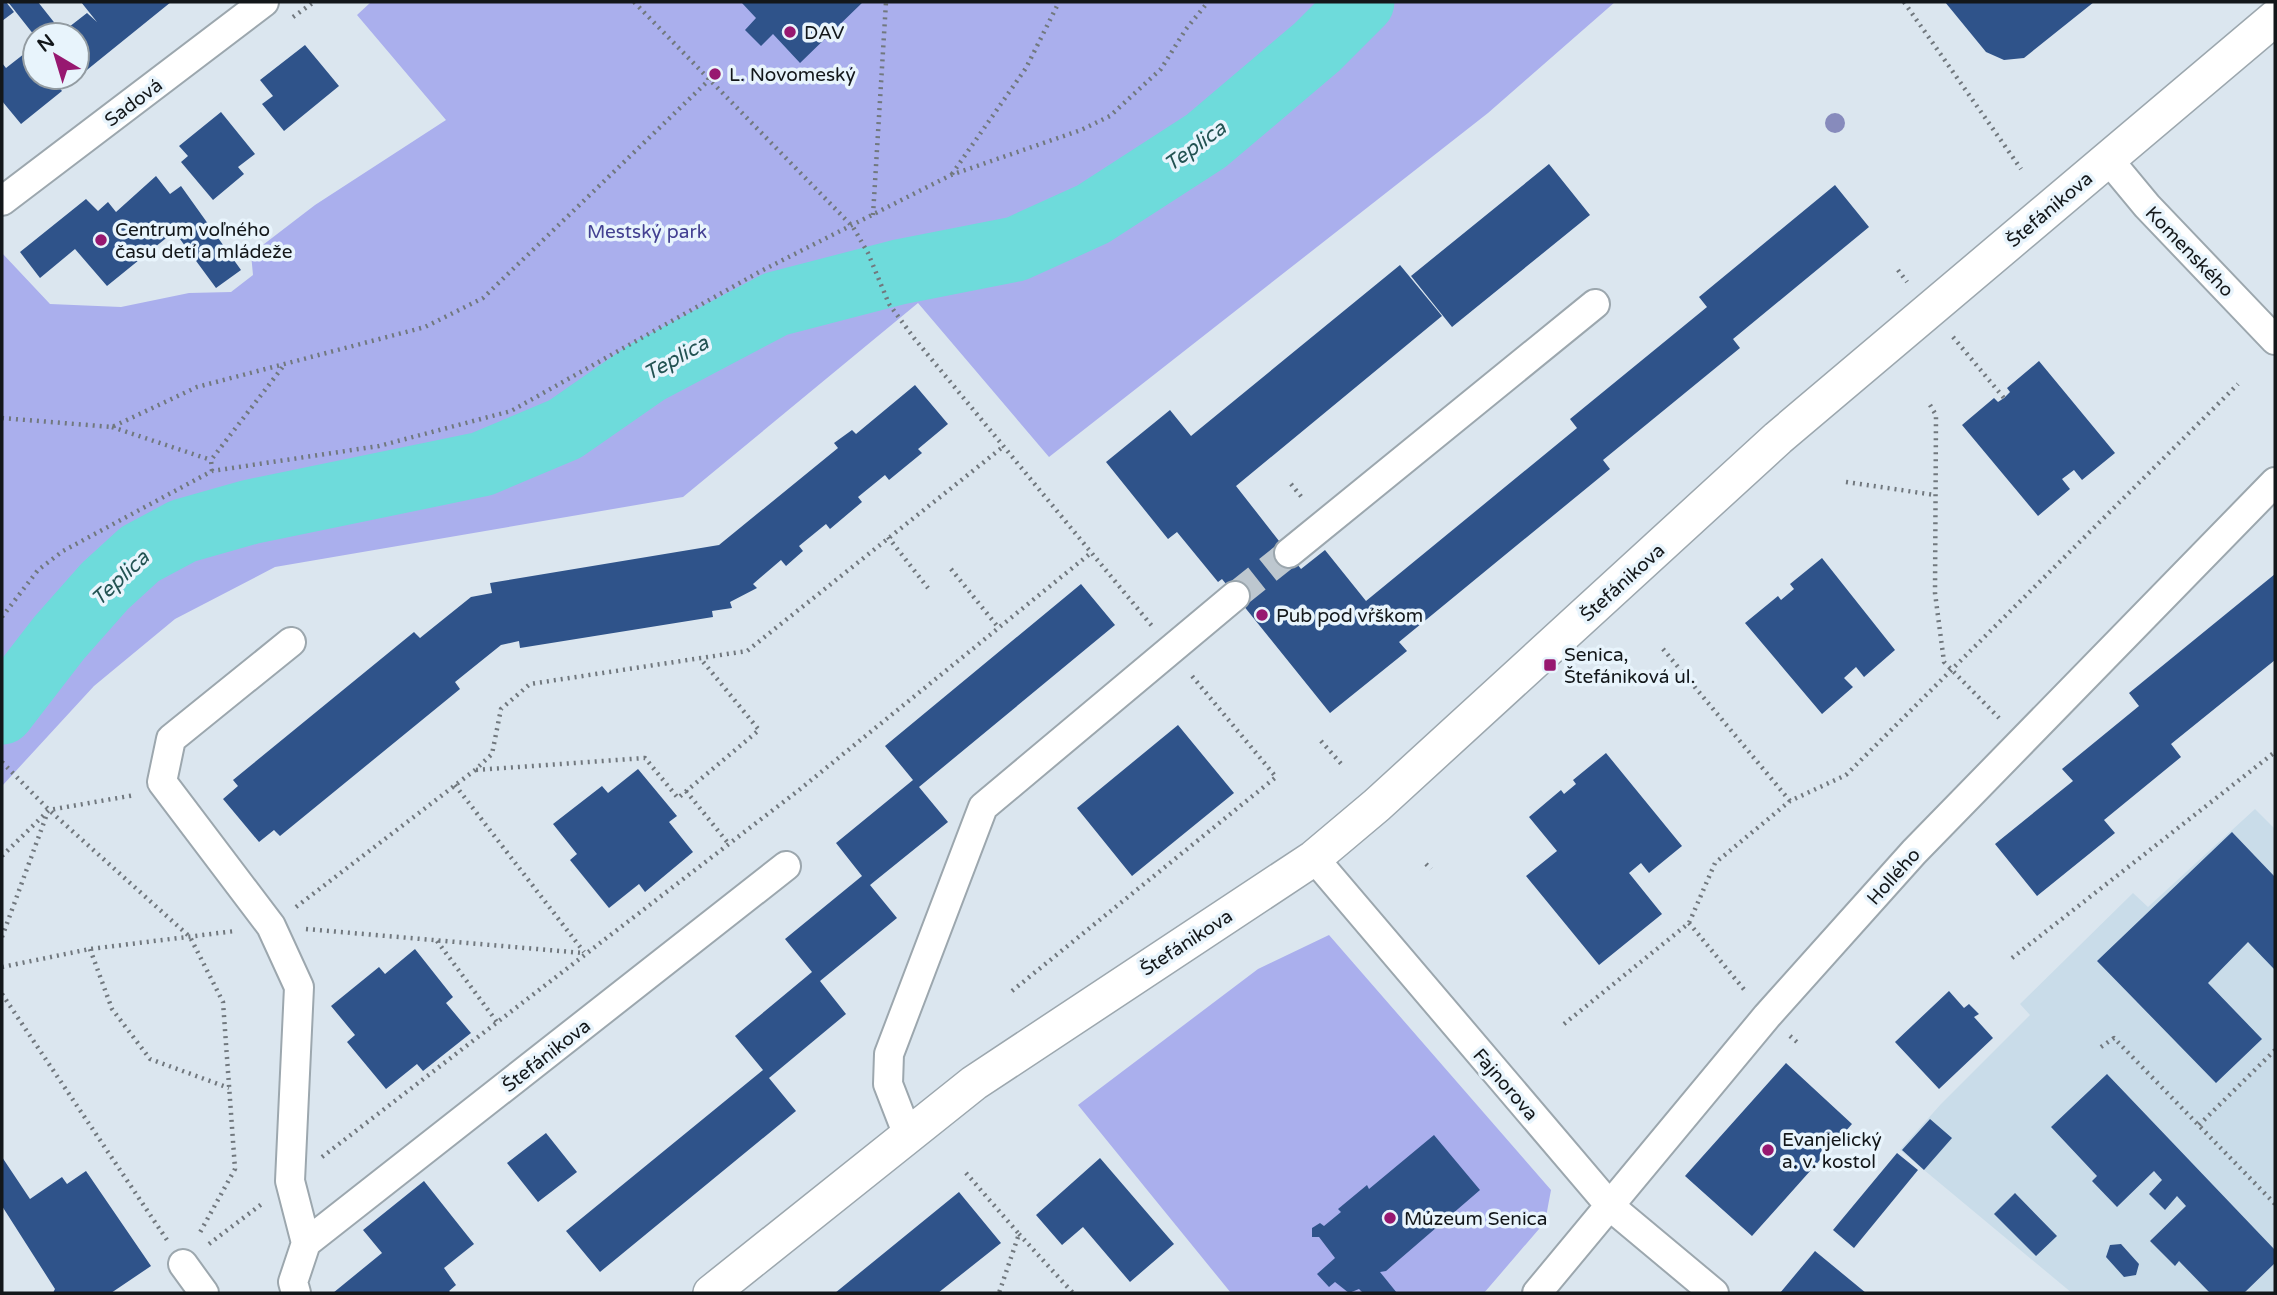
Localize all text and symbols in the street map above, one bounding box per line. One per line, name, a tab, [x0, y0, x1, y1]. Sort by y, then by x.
north arrow	[21, 21, 91, 91]
place label: DAV	[804, 22, 845, 44]
marker: DAV	[782, 24, 798, 40]
text: N	[33, 30, 59, 57]
place label: L. Novomeský	[729, 64, 856, 86]
marker: L. Novomeský	[707, 66, 723, 82]
street label: Sadová	[100, 74, 167, 132]
water label: Teplica	[1160, 115, 1232, 177]
street label: Štefánikova	[2002, 167, 2097, 252]
street label: Komenského	[2141, 202, 2238, 302]
place label: Centrum voľného času detí a mládeže	[115, 219, 293, 263]
park label: Mestský park	[587, 221, 707, 243]
marker: Centrum voľného času detí a mládeže	[93, 232, 109, 248]
water label: Teplica	[640, 330, 714, 386]
street label: Štefánikova	[1576, 539, 1669, 626]
water label: Teplica	[86, 545, 155, 611]
place label: Pub pod vŕškom	[1276, 605, 1423, 627]
marker: Pub pod vŕškom	[1254, 607, 1270, 623]
place label: Senica, Štefániková ul.	[1564, 644, 1696, 688]
marker: Senica, Štefániková ul.	[1542, 657, 1558, 673]
street label: Hollého	[1862, 844, 1925, 910]
street label: Štefánikova	[1136, 905, 1237, 981]
street label: Štefánikova	[498, 1015, 595, 1097]
street label: Fajnorova	[1468, 1044, 1542, 1125]
place label: Evanjelický a. v. kostol	[1782, 1129, 1882, 1173]
marker: Evanjelický a. v. kostol	[1760, 1142, 1776, 1158]
place label: Múzeum Senica	[1404, 1208, 1547, 1230]
marker: Múzeum Senica	[1382, 1210, 1398, 1226]

